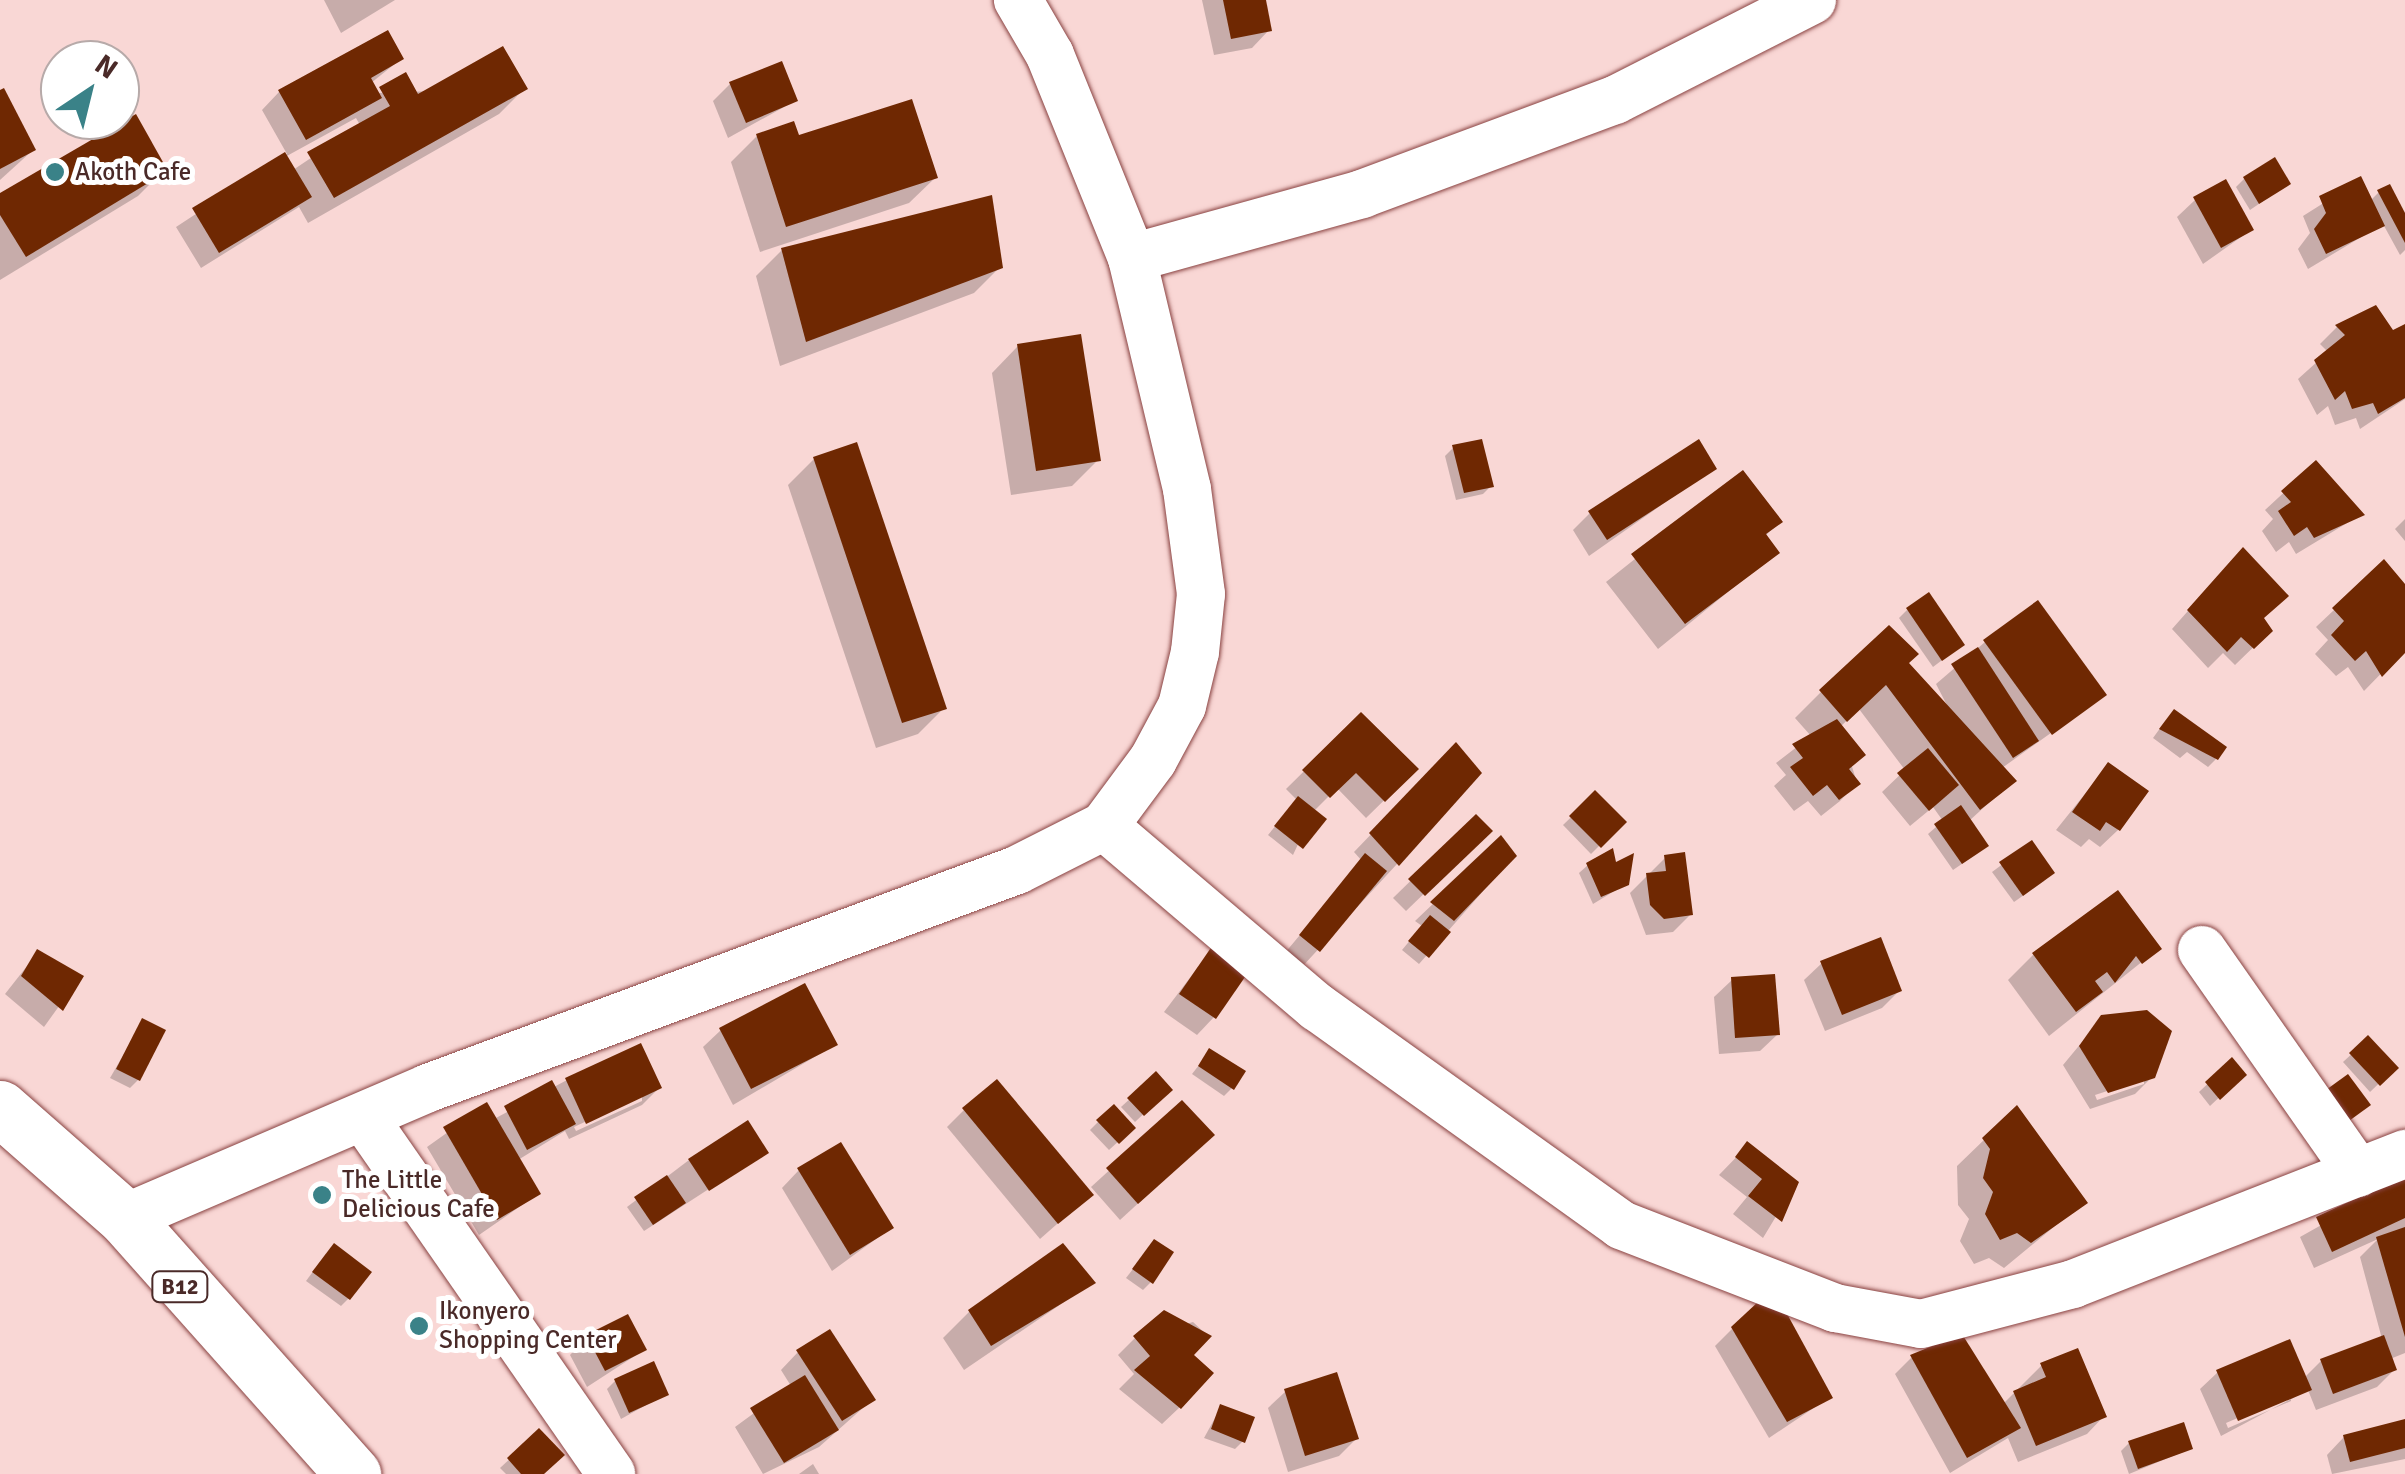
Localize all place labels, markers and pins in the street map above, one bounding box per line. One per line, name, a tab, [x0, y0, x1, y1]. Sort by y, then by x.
place label: Akoth Cafe	[75, 157, 191, 187]
marker: Akoth Cafe	[44, 161, 66, 183]
place label: The Little Delicious Cafe	[342, 1166, 495, 1225]
marker: The Little Delicious Cafe	[311, 1184, 333, 1206]
place label: Ikonyero Shopping Center	[439, 1297, 616, 1356]
marker: Ikonyero Shopping Center	[408, 1315, 430, 1337]

